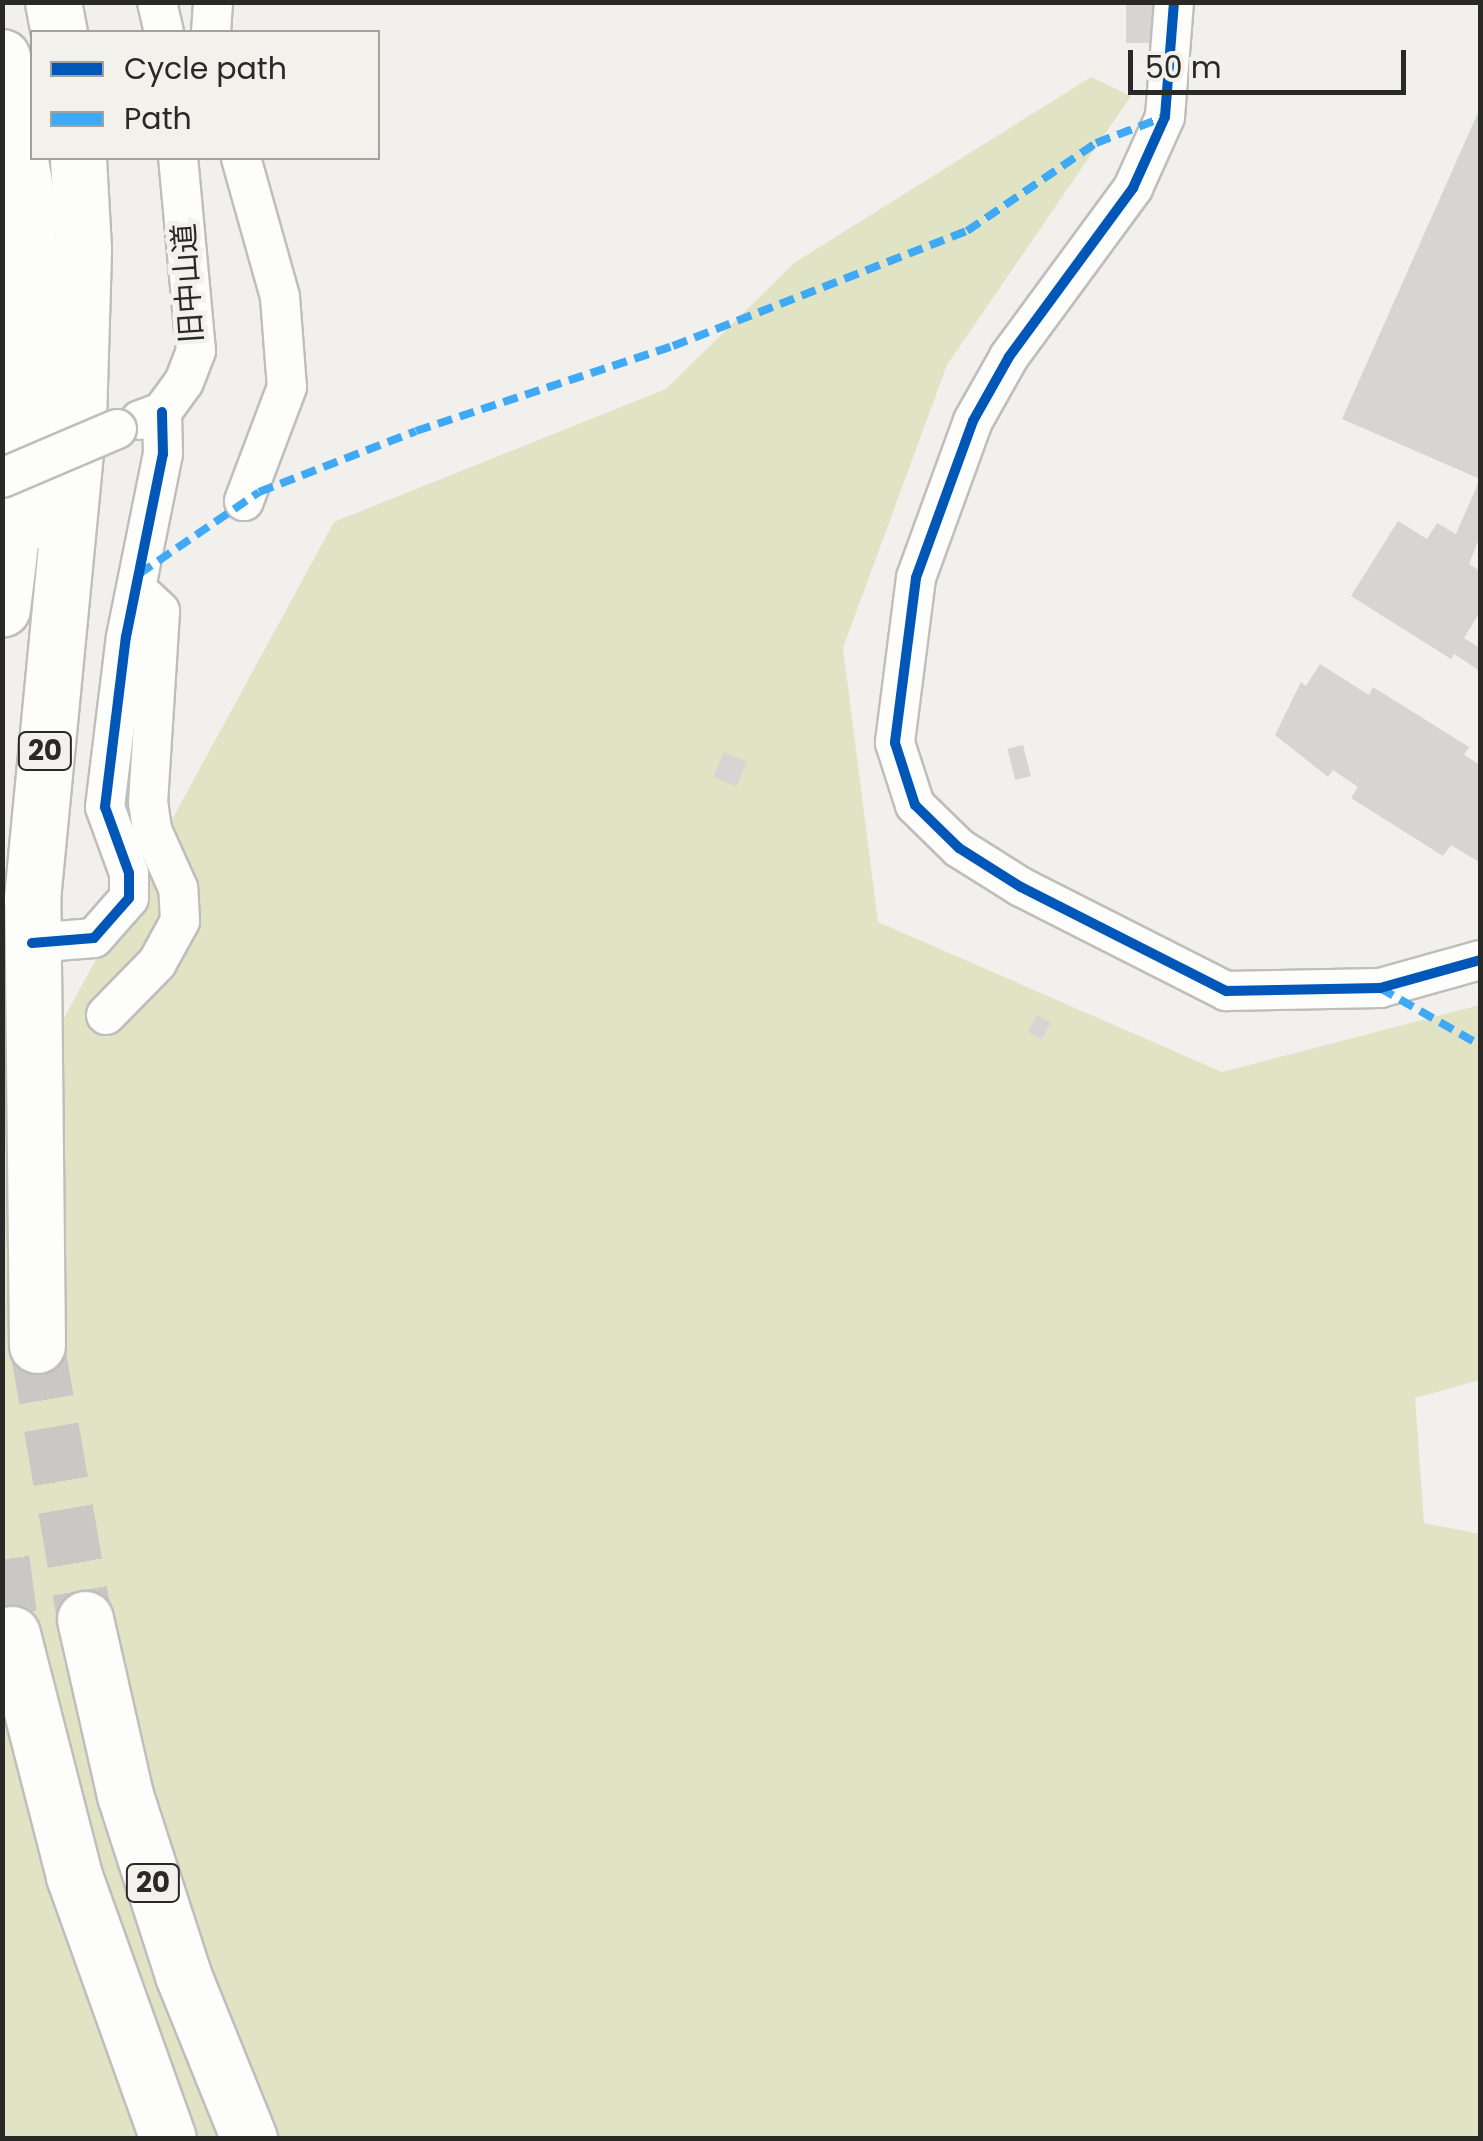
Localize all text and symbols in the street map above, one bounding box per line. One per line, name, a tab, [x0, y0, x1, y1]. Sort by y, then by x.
legend	[30, 30, 380, 160]
scale bar	[1133, 30, 1410, 92]
text: 50 m	[1145, 46, 1222, 89]
text: Cycle path	[124, 47, 287, 90]
text: Path	[124, 97, 192, 140]
street label: 旧中山道	[166, 222, 210, 344]
road number: 20	[18, 728, 72, 774]
road number: 20	[126, 1860, 180, 1906]

